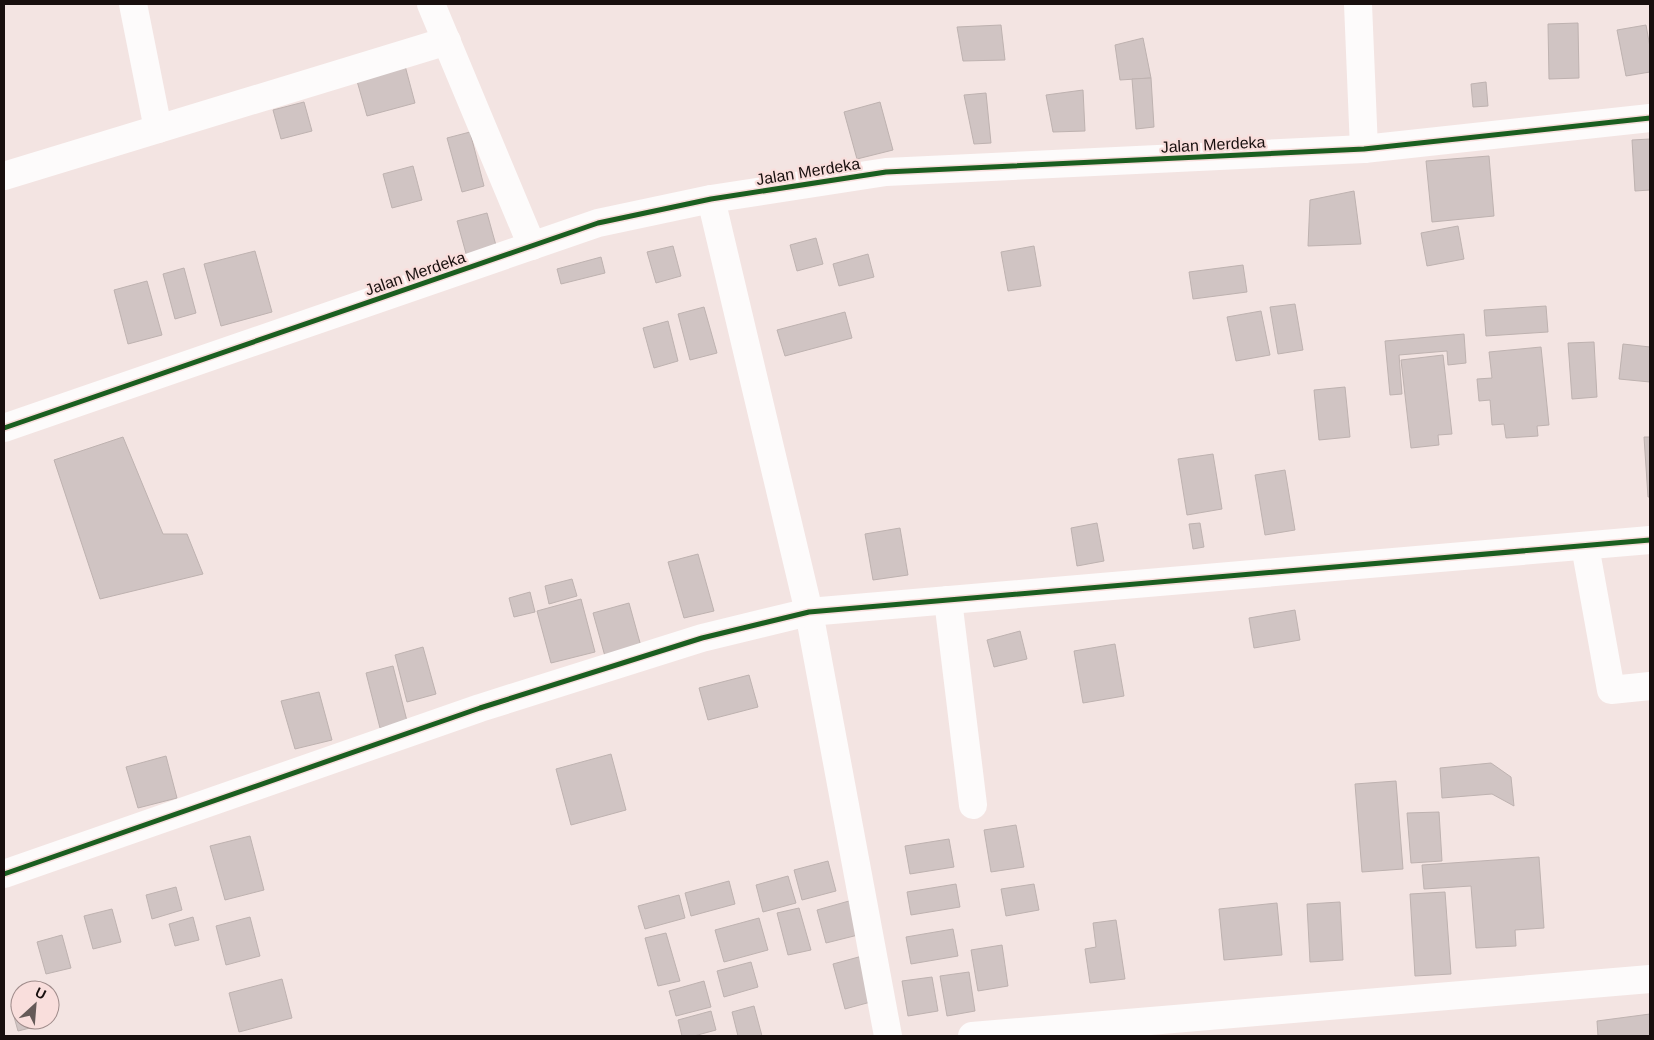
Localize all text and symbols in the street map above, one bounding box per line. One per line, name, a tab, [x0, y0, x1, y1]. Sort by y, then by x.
street label: Jalan Merdeka	[1160, 133, 1266, 156]
street label: Jalan Merdeka	[755, 155, 861, 188]
street label: Jalan Merdeka	[363, 248, 468, 299]
north arrow	[10, 980, 60, 1030]
text: U	[33, 984, 49, 1003]

